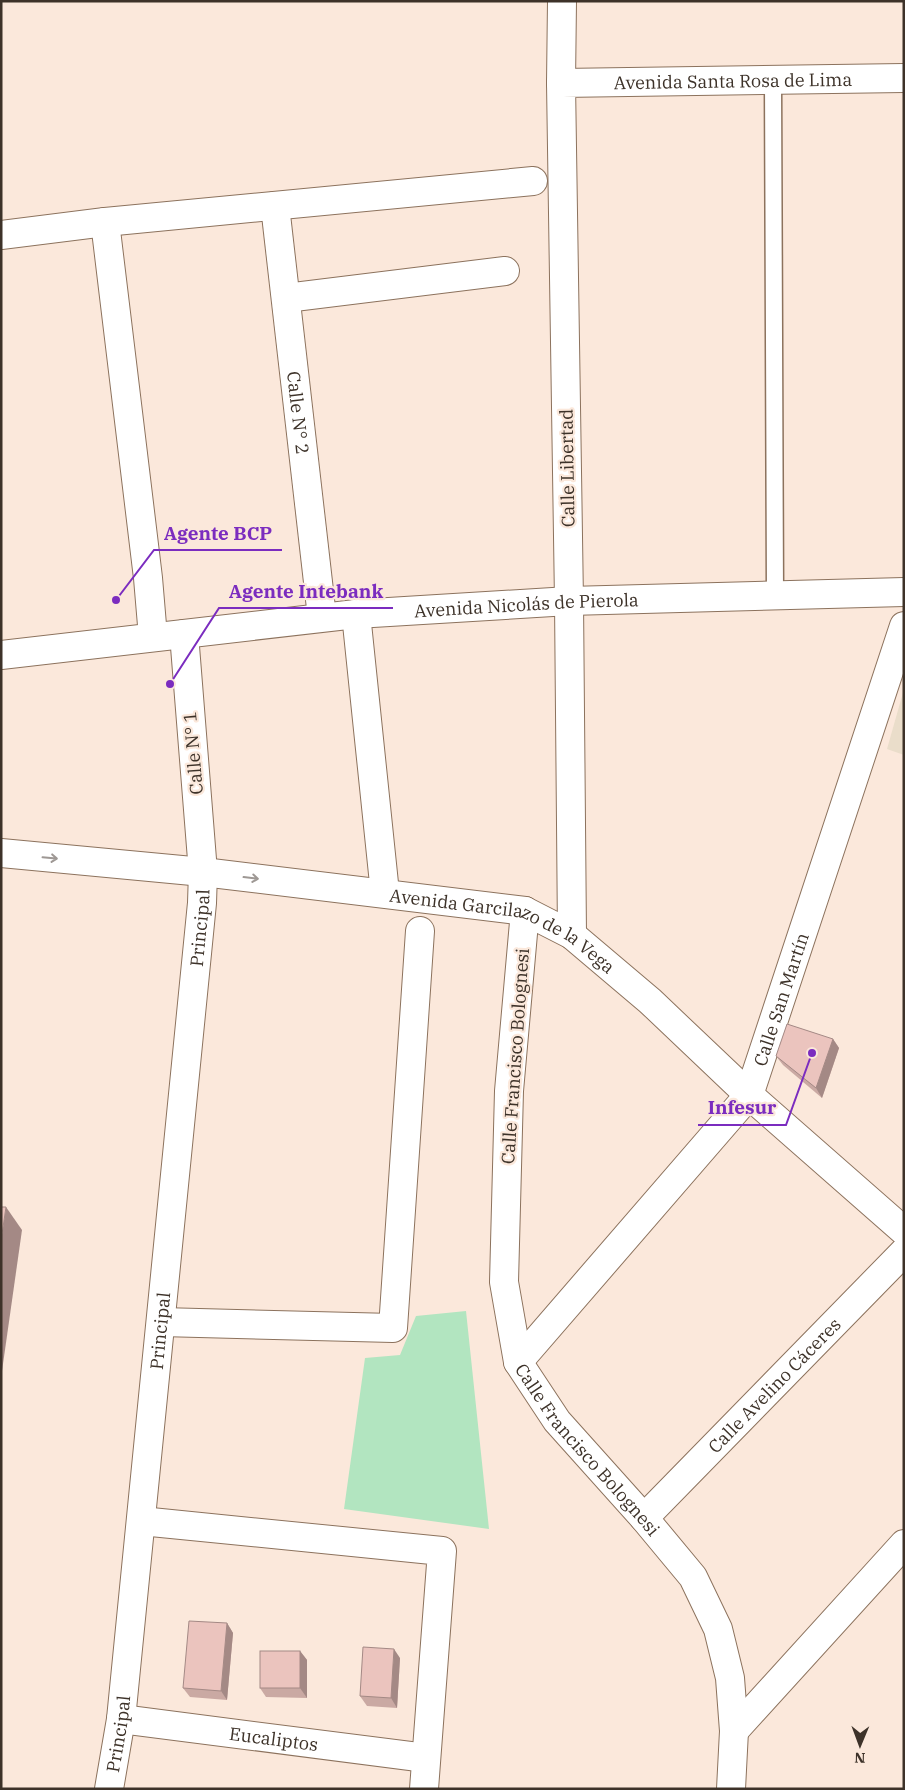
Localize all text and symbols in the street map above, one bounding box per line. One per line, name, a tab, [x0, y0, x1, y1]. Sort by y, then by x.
street label: Avenida Santa Rosa de Lima	[614, 67, 852, 94]
street label: Calle N° 2	[282, 370, 315, 455]
street label: Calle Libertad	[554, 409, 580, 527]
callout: Agente BCP	[154, 516, 282, 550]
text: Agente BCP	[164, 521, 272, 545]
callout: Agente Intebank	[219, 574, 393, 608]
text: Agente Intebank	[229, 579, 383, 603]
street label: Avenida Nicolás de Pierola	[413, 588, 639, 622]
street label: Calle N° 1	[178, 710, 208, 796]
one-way arrow	[42, 853, 58, 862]
one-way arrow	[243, 873, 259, 883]
street label: Avenida Garcilazo de la Vega	[388, 883, 620, 978]
street label: Principal	[184, 889, 214, 968]
street label: Calle San Martín	[748, 929, 813, 1069]
street label: Calle Francisco Bolognesi	[496, 947, 534, 1165]
callout: Infesur	[698, 1091, 786, 1125]
text: Infesur	[708, 1095, 777, 1119]
street label: Principal	[144, 1291, 175, 1371]
street label: Calle Avelino Cáceres	[703, 1312, 845, 1458]
street label: Calle Francisco Bolognesi	[510, 1359, 665, 1540]
street label: Principal	[101, 1694, 135, 1774]
north arrow	[835, 1720, 885, 1770]
street label: Eucaliptos	[228, 1721, 319, 1756]
text: N	[854, 1749, 865, 1767]

